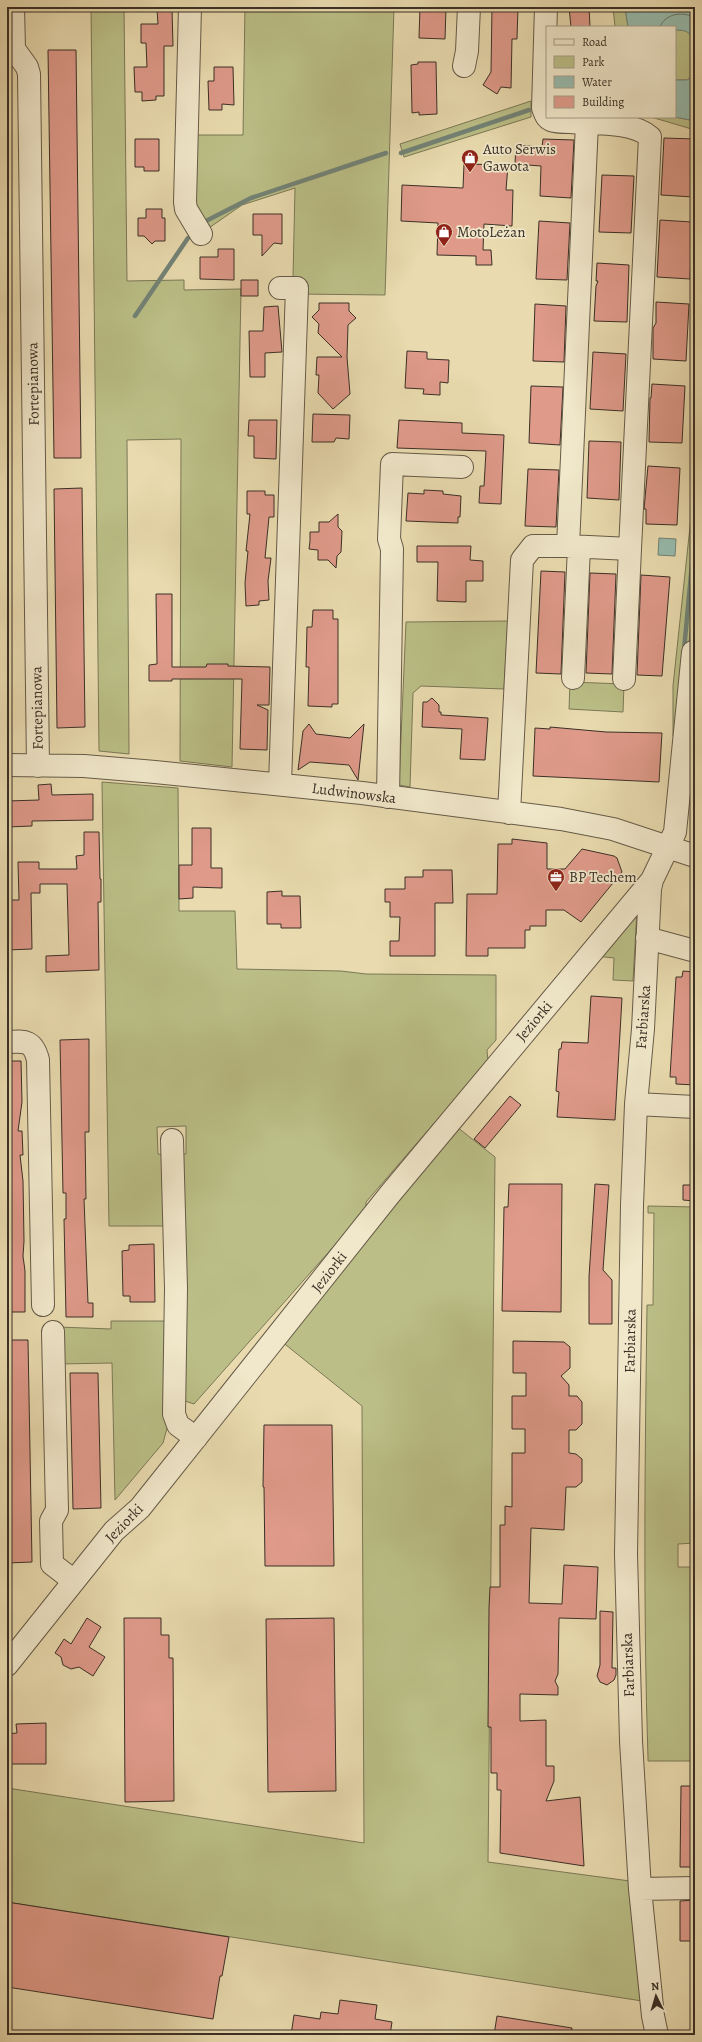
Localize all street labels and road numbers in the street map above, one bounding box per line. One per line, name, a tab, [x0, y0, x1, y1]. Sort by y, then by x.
street label: Fortepianowa	[22, 342, 44, 426]
street label: Fortepianowa	[26, 666, 48, 750]
street label: Ludwinowska	[311, 778, 397, 808]
street label: Farbiarska	[631, 984, 655, 1050]
street label: Jeziorki	[511, 997, 557, 1045]
street label: Jeziorki	[307, 1247, 351, 1297]
street label: Farbiarska	[619, 1309, 641, 1373]
street label: Jeziorki	[100, 1499, 148, 1547]
street label: Farbiarska	[617, 1632, 639, 1698]

